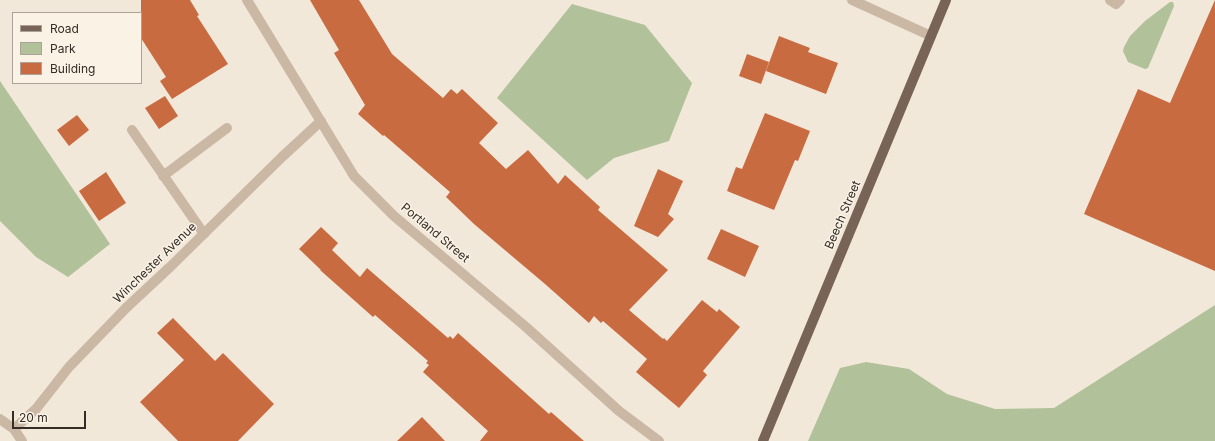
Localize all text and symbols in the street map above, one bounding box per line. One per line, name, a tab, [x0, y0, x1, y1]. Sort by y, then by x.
legend	[12, 12, 142, 84]
text: Road	[50, 21, 79, 36]
text: Park	[50, 41, 76, 56]
text: Building	[50, 61, 95, 76]
street label: Beech Street	[822, 179, 864, 251]
street label: Portland Street	[398, 200, 472, 266]
street label: Winchester Avenue	[110, 220, 200, 306]
scale bar	[14, 403, 88, 429]
text: 20 m	[19, 410, 48, 425]

